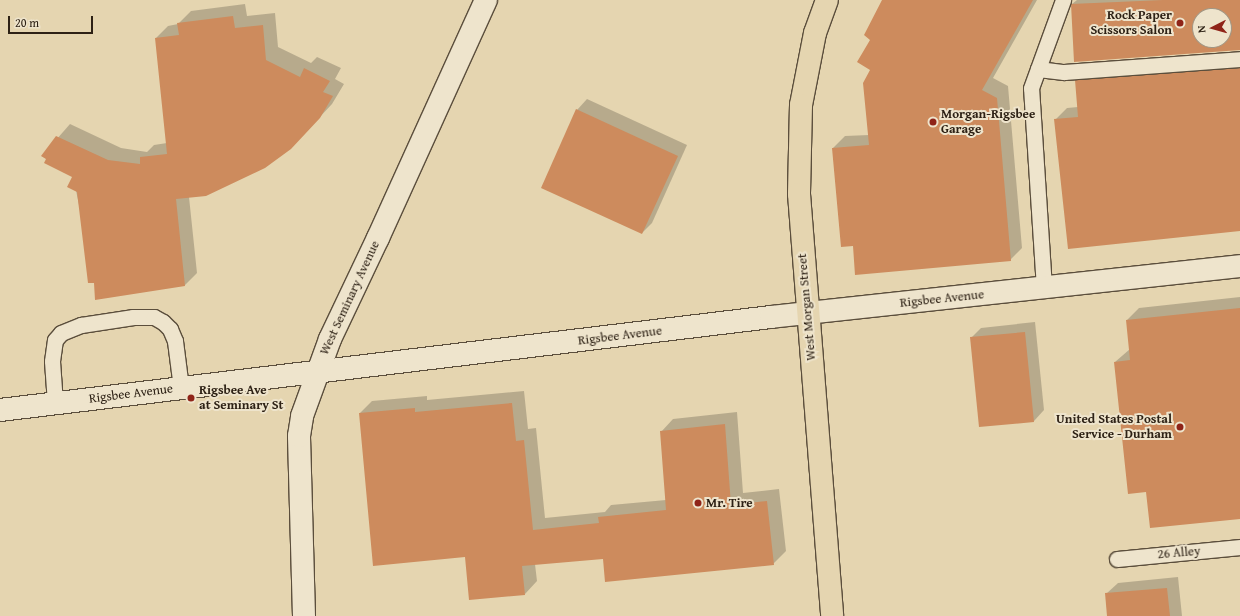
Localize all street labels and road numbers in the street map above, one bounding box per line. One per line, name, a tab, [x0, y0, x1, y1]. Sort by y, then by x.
street label: West Seminary Avenue	[317, 238, 383, 358]
street label: West Morgan Street	[795, 253, 819, 361]
street label: Rigsbee Avenue	[899, 287, 985, 311]
street label: Rigsbee Avenue	[577, 323, 663, 349]
street label: Rigsbee Avenue	[88, 381, 174, 407]
street label: 26 Alley	[1157, 543, 1201, 563]

